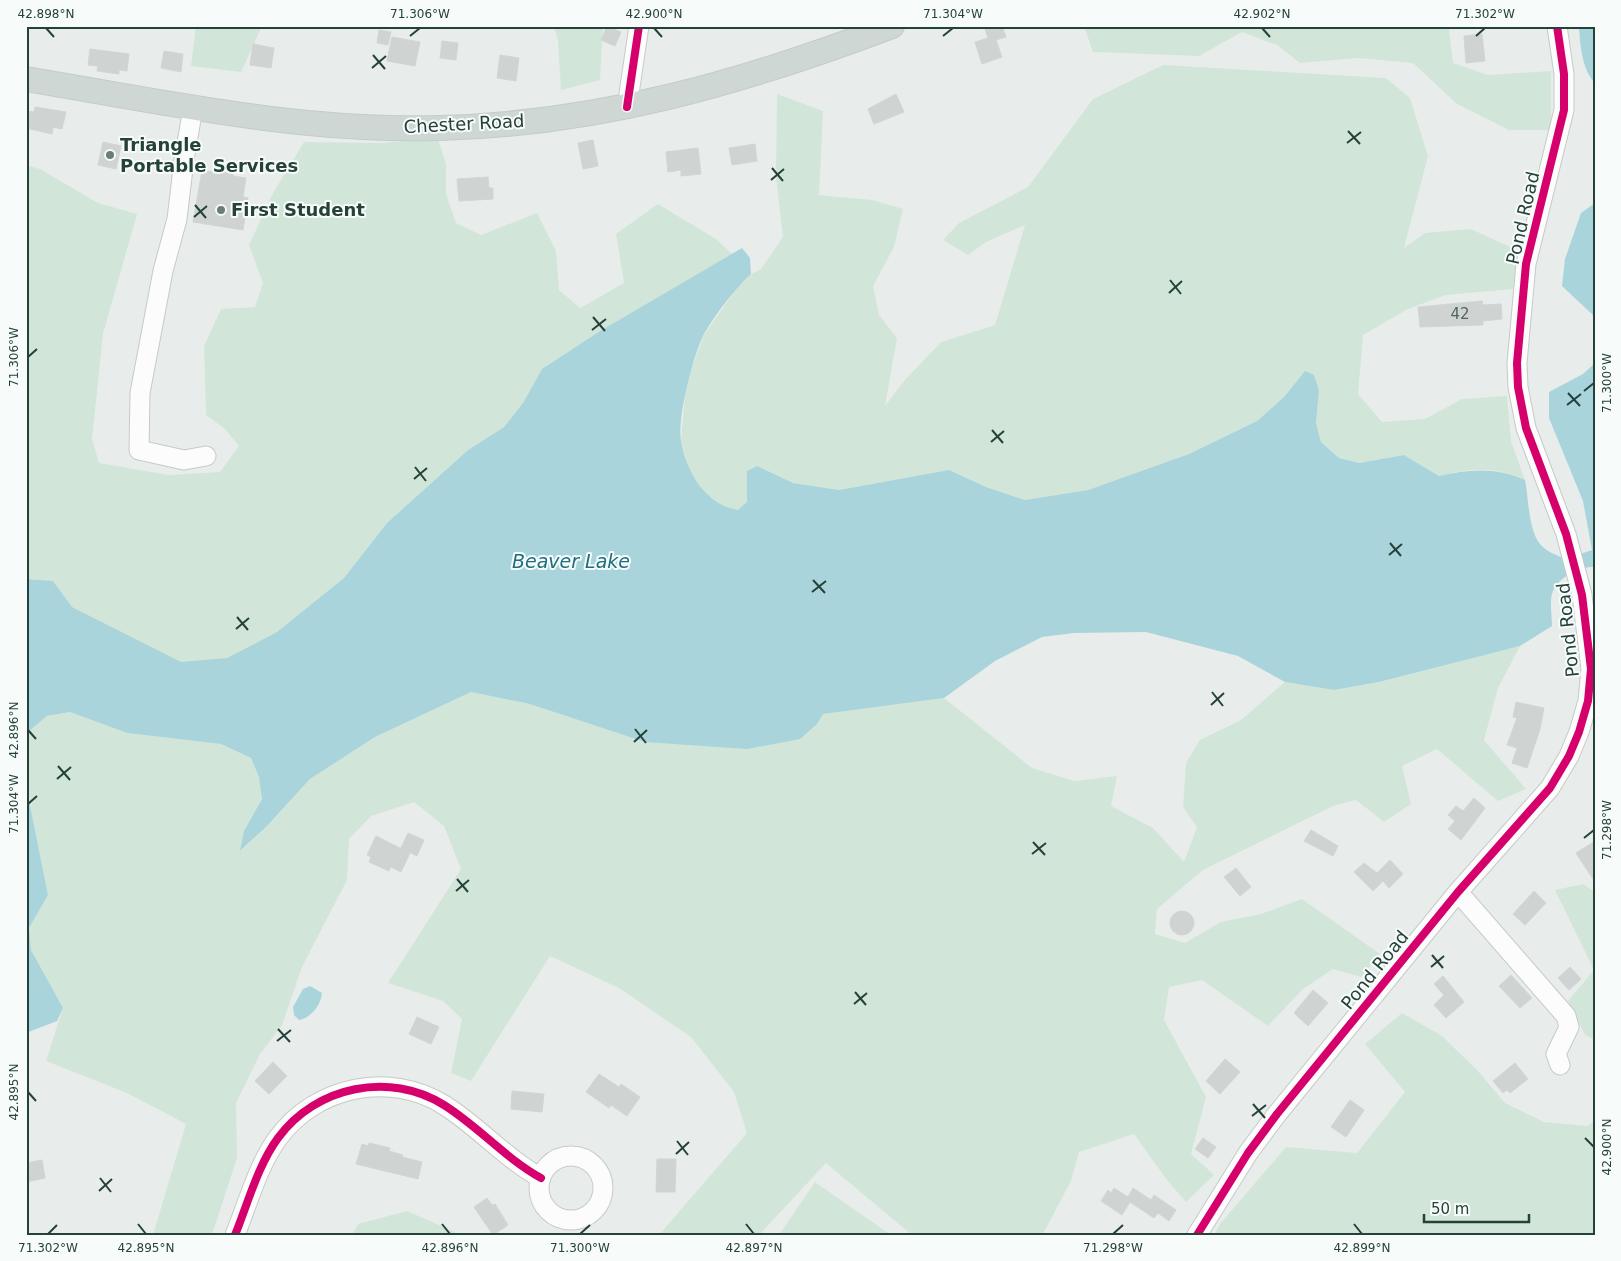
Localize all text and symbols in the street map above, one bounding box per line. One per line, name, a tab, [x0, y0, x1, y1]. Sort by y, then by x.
text: 42.898°N	[18, 7, 74, 21]
text: 71.306°W	[390, 7, 450, 21]
text: 42.900°N	[626, 7, 682, 21]
text: 71.304°W	[923, 7, 983, 21]
text: 42.902°N	[1234, 7, 1290, 21]
text: 71.302°W	[1455, 7, 1515, 21]
street label: Chester Road	[403, 110, 525, 137]
place label: Triangle Portable Services	[120, 134, 298, 176]
marker: Triangle Portable Services	[104, 149, 116, 161]
street label: Pond Road	[1502, 169, 1543, 267]
place label: First Student	[231, 199, 365, 220]
marker: First Student	[215, 204, 227, 216]
house number: 42	[1450, 305, 1470, 323]
text: 71.306°W	[7, 327, 21, 387]
text: 71.300°W	[1600, 353, 1614, 413]
water label: Beaver Lake	[512, 550, 630, 572]
street label: Pond Road	[1552, 582, 1583, 678]
text: 42.896°N	[7, 702, 21, 758]
text: 71.304°W	[7, 774, 21, 834]
text: 71.298°W	[1600, 800, 1614, 860]
street label: Pond Road	[1337, 926, 1413, 1013]
text: 42.895°N	[7, 1064, 21, 1120]
text: 42.900°N	[1600, 1119, 1614, 1175]
scale bar	[1424, 1191, 1528, 1223]
text: 50 m	[1431, 1200, 1469, 1218]
text: 71.302°W	[18, 1241, 78, 1255]
text: 42.895°N	[118, 1241, 174, 1255]
text: 42.896°N	[422, 1241, 478, 1255]
text: 71.300°W	[550, 1241, 610, 1255]
text: 42.897°N	[726, 1241, 782, 1255]
text: 71.298°W	[1083, 1241, 1143, 1255]
text: 42.899°N	[1334, 1241, 1390, 1255]

